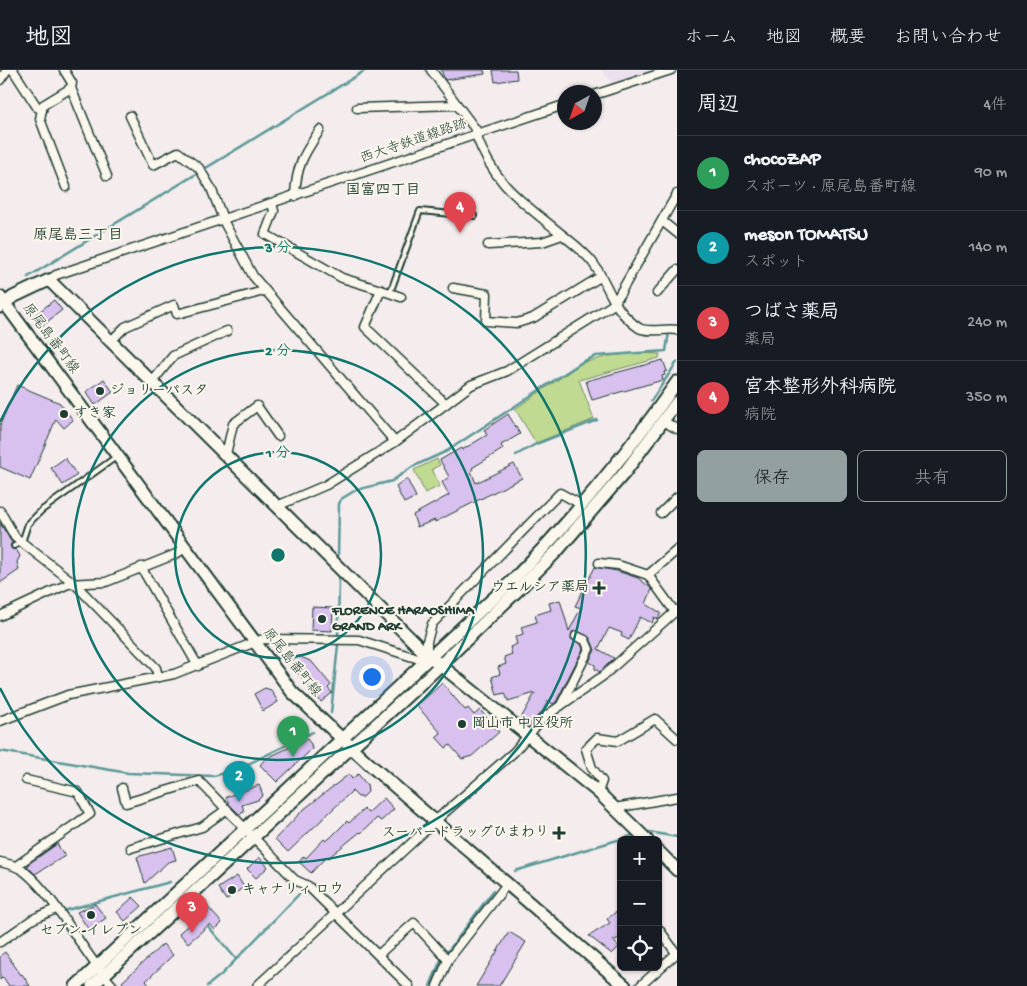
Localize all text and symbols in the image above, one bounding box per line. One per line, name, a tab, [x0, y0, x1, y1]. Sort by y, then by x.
text: 地図	[25, 25, 73, 54]
text: ホーム	[685, 28, 738, 49]
text: 地図	[766, 28, 802, 49]
text: 概要	[830, 28, 866, 49]
text: お問い合わせ	[894, 28, 1002, 49]
north arrow	[557, 85, 602, 130]
text: 周辺	[697, 94, 739, 119]
text: 4件	[983, 97, 1007, 116]
street label: 西大寺鉄道線路跡	[358, 116, 470, 168]
text: chocoZAP	[744, 149, 821, 172]
text: 1	[710, 164, 716, 183]
text: 90 m	[975, 164, 1007, 183]
text: スポーツ · 原尾島番町線	[744, 179, 916, 198]
district label: 国富四丁目	[345, 181, 421, 200]
pin: 4	[444, 192, 476, 233]
text: meson TOMATSU	[744, 224, 868, 247]
district label: 原尾島三丁目	[33, 226, 123, 245]
text: 2	[709, 239, 717, 258]
text: 140 m	[969, 239, 1007, 258]
text: 3 分	[264, 240, 291, 258]
text: スポット	[744, 254, 808, 273]
street label: 原尾島番町線	[18, 300, 82, 378]
text: つばさ薬局	[744, 302, 839, 325]
text: 3	[709, 314, 717, 333]
text: 240 m	[967, 314, 1007, 333]
text: 薬局	[744, 332, 776, 351]
text: 2 分	[265, 343, 291, 361]
text: 宮本整形外科病院	[744, 377, 896, 400]
place label: ジョリーパスタ	[110, 383, 208, 400]
marker: ジョリーパスタ	[94, 385, 106, 397]
text: 4	[709, 389, 717, 408]
text: 350 m	[966, 389, 1007, 408]
place label: すき家	[74, 406, 116, 423]
text: 病院	[744, 407, 776, 426]
marker: すき家	[58, 408, 70, 420]
text: 1 分	[265, 445, 290, 463]
button: 保存	[697, 450, 847, 502]
button: 共有	[857, 450, 1007, 502]
centre of rings	[269, 546, 287, 564]
place label: ウエルシア薬局	[491, 579, 589, 597]
marker: ウエルシア薬局	[593, 582, 605, 594]
place label: FLORENCE HARAOSHIMA GRAND ARK	[331, 603, 475, 636]
marker: FLORENCE HARAOSHIMA GRAND ARK	[316, 613, 328, 625]
street label: 原尾島番町線	[258, 625, 324, 701]
your location	[359, 664, 385, 690]
place label: 岡山市 中区役所	[472, 715, 573, 733]
pin: 1	[277, 716, 309, 757]
marker: 岡山市 中区役所	[456, 718, 468, 730]
pin: 2	[223, 761, 255, 802]
place label: スーパードラッグひまわり	[382, 825, 549, 842]
marker: スーパードラッグひまわり	[553, 827, 565, 839]
map controls	[617, 836, 662, 971]
button: +	[617, 836, 662, 881]
button: −	[617, 881, 662, 926]
place label: キャナリィ ロウ	[242, 882, 343, 899]
marker: キャナリィ ロウ	[226, 884, 238, 896]
pin: 3	[176, 892, 208, 933]
marker: セブン-イレブン	[85, 909, 97, 921]
place label: セブン-イレブン	[40, 922, 142, 940]
button: locate	[617, 926, 662, 971]

